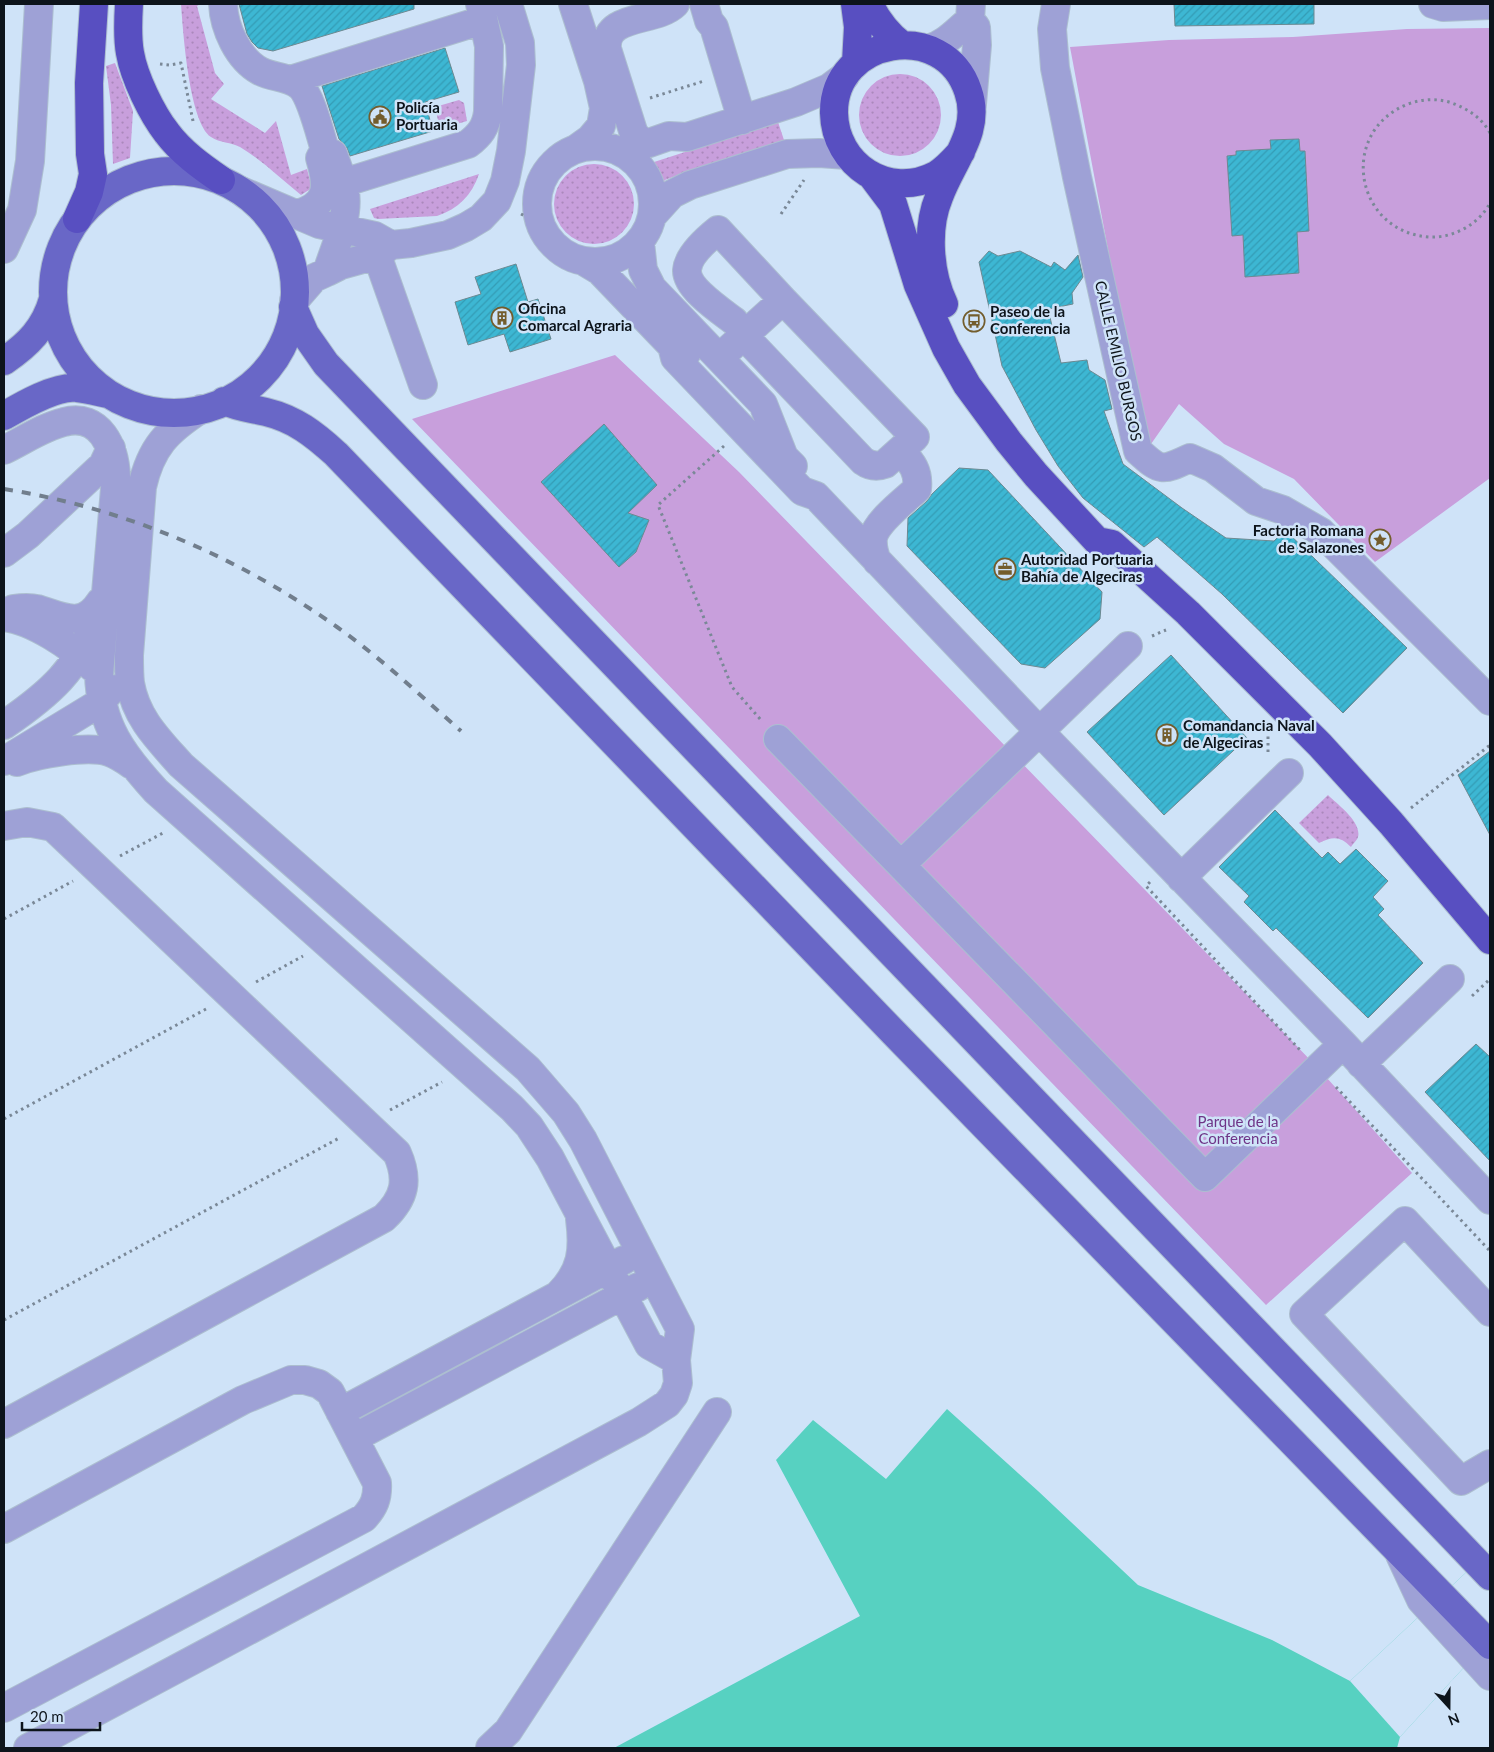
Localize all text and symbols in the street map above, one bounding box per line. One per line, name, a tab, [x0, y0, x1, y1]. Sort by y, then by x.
place label: Policía Portuaria	[396, 98, 458, 133]
public building icon: Policía Portuaria	[368, 105, 392, 129]
street label: CALLE EMILIO BURGOS	[1092, 279, 1146, 443]
place label: Oficina Comarcal Agraria	[518, 299, 632, 334]
place label: Paseo de la Conferencia	[990, 302, 1070, 337]
building icon: Oficina Comarcal Agraria	[490, 306, 514, 330]
bus stop icon: Paseo de la Conferencia	[962, 309, 986, 333]
place label: Factoria Romana de Salazones	[1253, 521, 1364, 556]
place icon: Factoria Romana de Salazones	[1368, 528, 1392, 552]
place label: Autoridad Portuaria Bahía de Algeciras	[1020, 550, 1153, 585]
office icon: Autoridad Portuaria Bahía de Algeciras	[993, 557, 1017, 581]
place label: Comandancia Naval de Algeciras	[1183, 716, 1315, 751]
building icon: Comandancia Naval de Algeciras	[1155, 723, 1179, 747]
park label: Parque de la Conferencia	[1197, 1112, 1279, 1147]
north arrow	[1424, 1682, 1474, 1732]
scale bar	[22, 1700, 100, 1732]
text: 20 m	[30, 1707, 64, 1725]
text: N	[1446, 1710, 1462, 1729]

